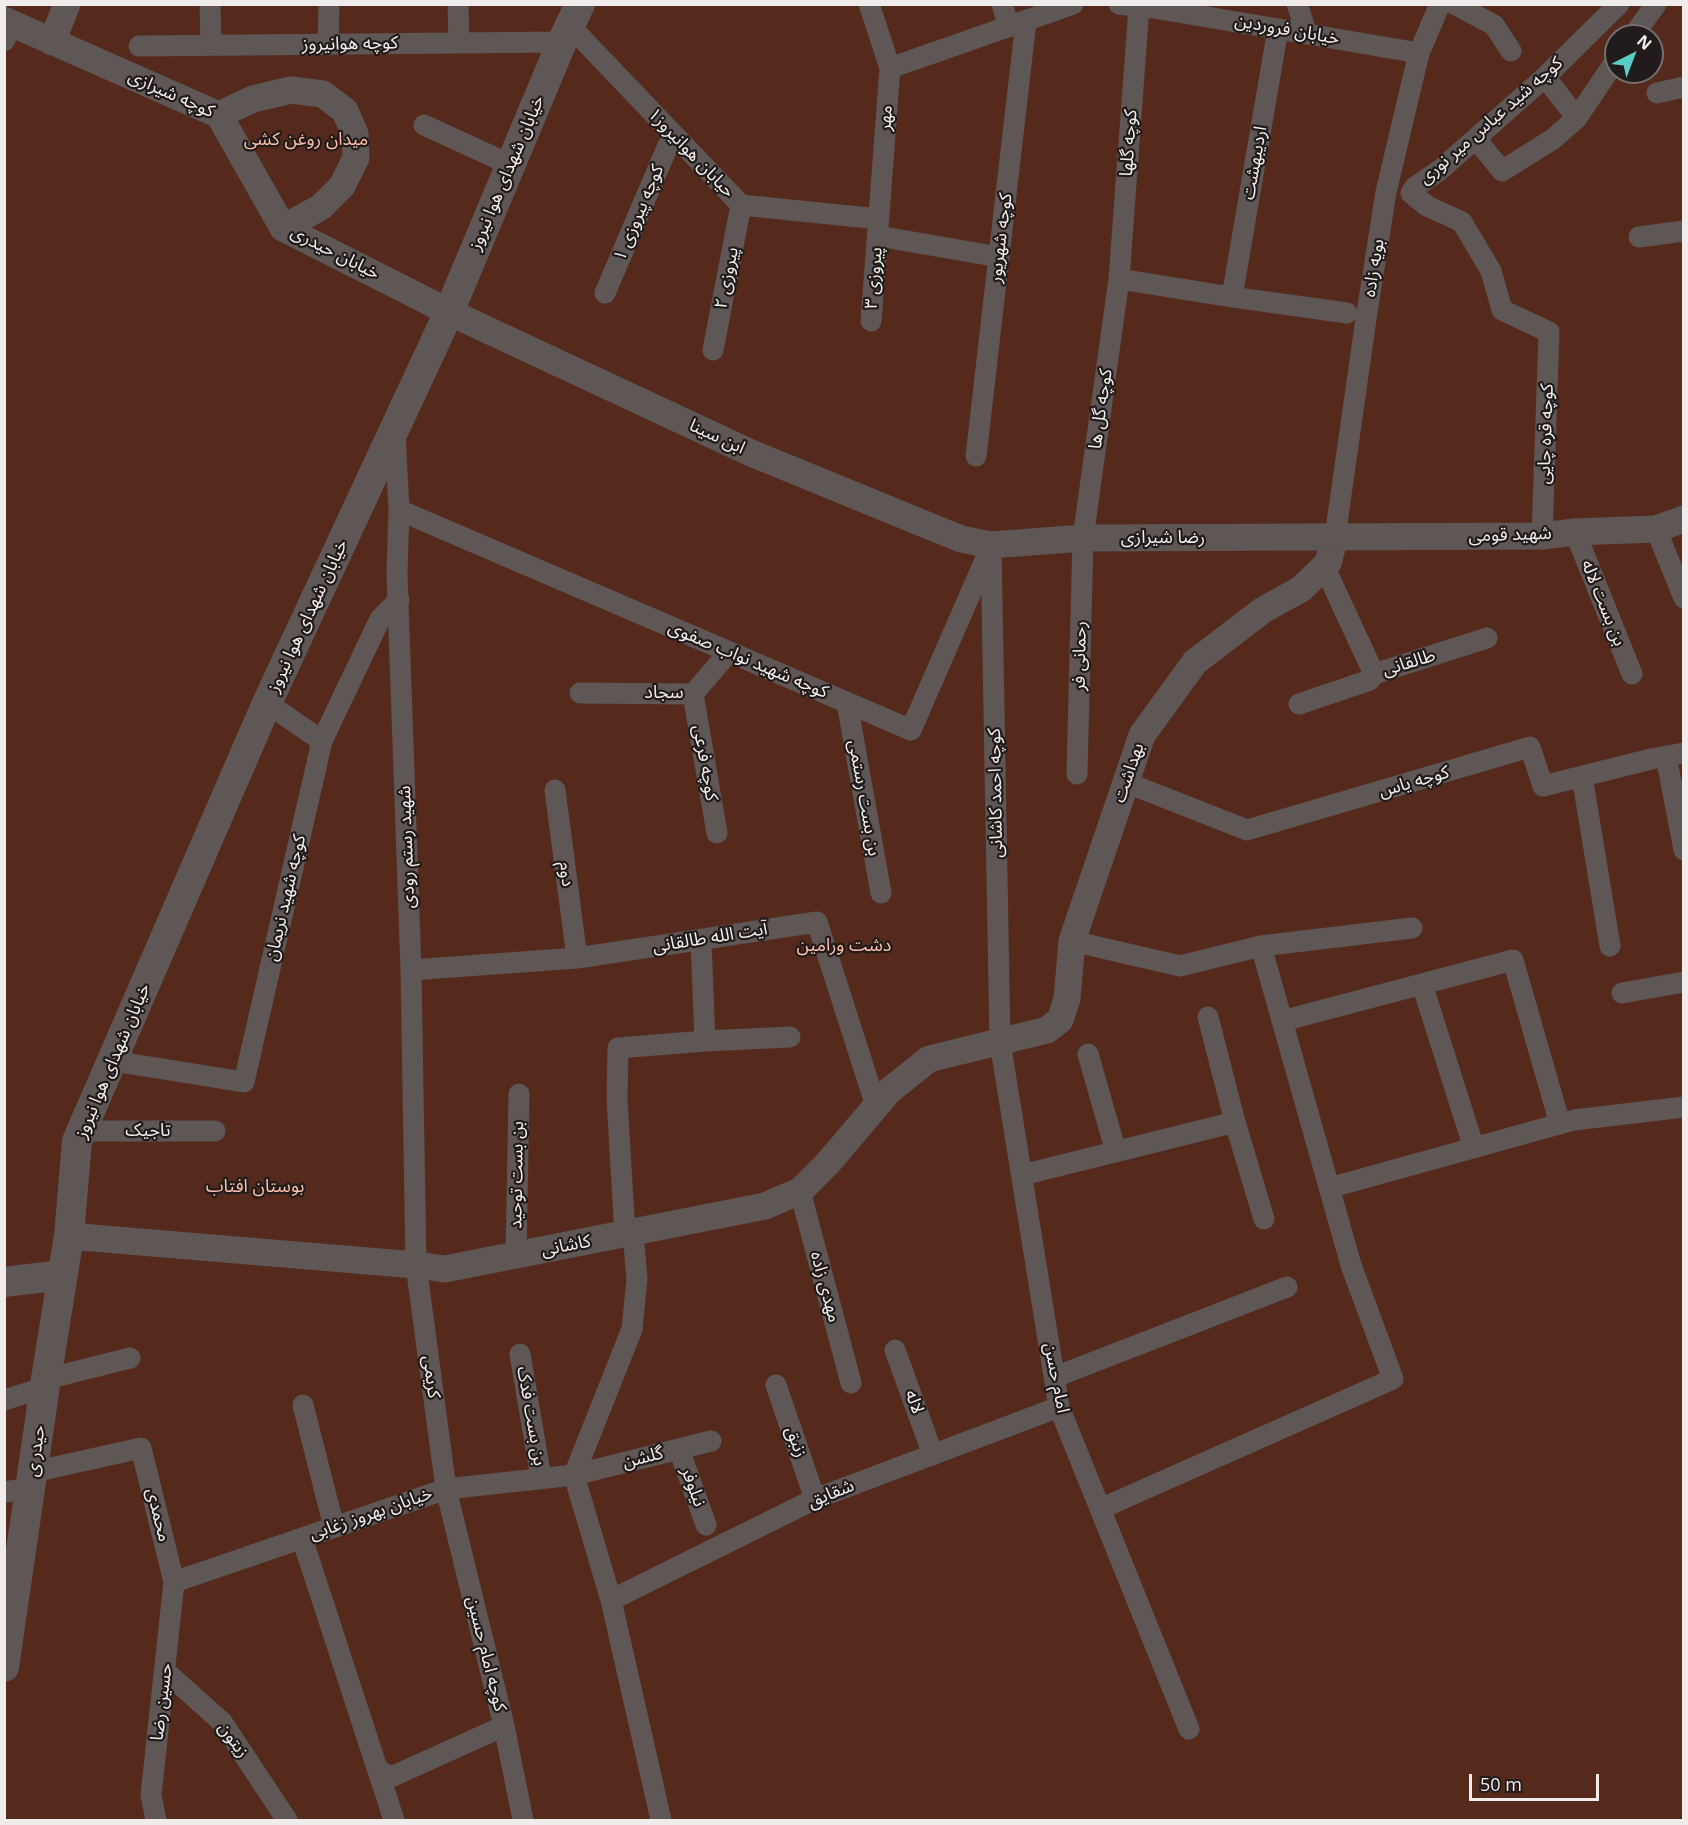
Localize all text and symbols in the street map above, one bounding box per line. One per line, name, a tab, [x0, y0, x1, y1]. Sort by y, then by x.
street label: خیابان فروردین	[1233, 10, 1341, 50]
north arrow	[1604, 24, 1664, 84]
text: N	[1633, 30, 1657, 55]
street label: کوچه هوانیروز	[302, 32, 398, 56]
street label: کوچه شید عباس میر نوری	[1415, 53, 1567, 189]
street label: کوچه شیرازی	[125, 65, 217, 123]
street label: خیابان شهدای هوا نیروز	[465, 92, 549, 254]
street label: حیابان هوانیروز۱	[643, 104, 739, 202]
street label: مهر	[874, 104, 898, 132]
street label: کوچه گلها	[1116, 109, 1142, 177]
street label: اردیبهشت	[1238, 124, 1272, 202]
park label: میدان روغن کشی	[244, 129, 368, 151]
street label: کوچه پیروزی ۱	[609, 162, 669, 264]
street label: کوچه شهریور	[985, 192, 1017, 284]
street label: خیابان حیدری	[287, 221, 383, 285]
street label: بویه زاده	[1359, 237, 1389, 299]
street label: پیروزی ۲	[710, 245, 744, 311]
street label: پیروزی ۳	[861, 246, 887, 310]
street label: کوچه گل ها	[1085, 368, 1117, 450]
street label: کوچه قره چایی	[1533, 383, 1559, 485]
street label: ابن سینا	[686, 415, 748, 459]
street label: شهید قومی	[1468, 523, 1552, 547]
street label: رضا شیرازی	[1121, 527, 1205, 549]
street label: خیابان شهدای هوا نیروز	[263, 536, 353, 696]
street label: بن بست لاله	[1576, 557, 1630, 649]
street label: کوچه شهید نواب صفوی	[665, 617, 831, 703]
street label: رحمانی فر	[1069, 621, 1091, 691]
street label: طالقانی	[1380, 645, 1438, 681]
street label: سجاد	[644, 682, 684, 704]
street label: کوچه فرعی	[688, 723, 722, 803]
street label: کوچه احمد کاشانی	[984, 728, 1008, 858]
street label: بن بست رستمی	[843, 738, 885, 858]
street label: بهداشت	[1109, 740, 1149, 806]
street label: کوچه یاس	[1376, 762, 1452, 802]
street label: شهید رستم رودی	[394, 785, 420, 909]
street label: کوچه شهید نریمان	[261, 833, 311, 963]
street label: دوم	[554, 860, 578, 888]
street label: آیت الله طالقانی	[651, 918, 769, 958]
park label: دشت ورامین	[797, 935, 891, 957]
street label: خیابان شهدای هوا نیروز	[71, 980, 155, 1142]
street label: تاجیک	[125, 1120, 171, 1142]
street label: بن بست توحید	[505, 1121, 529, 1229]
park label: بوستان افتاب	[206, 1176, 304, 1198]
street label: کاشانی	[539, 1231, 593, 1261]
street label: مهدی زاده	[805, 1249, 845, 1325]
street label: امام حسن	[1039, 1341, 1073, 1415]
street label: کریمی	[418, 1354, 444, 1400]
street label: بن بست فدک	[512, 1365, 550, 1467]
street label: لاله	[900, 1387, 928, 1417]
street label: حیدر ی	[22, 1424, 50, 1478]
street label: زنبق	[781, 1424, 811, 1460]
street label: گلشن	[620, 1443, 666, 1473]
street label: نیلوفر	[676, 1464, 710, 1510]
street label: شقایق	[805, 1475, 857, 1513]
street label: خیابان بهروز زغابی	[307, 1483, 435, 1545]
street label: محمدی	[141, 1486, 175, 1544]
street label: کوچه امام حسین	[461, 1594, 511, 1714]
street label: حسین رضا	[147, 1662, 177, 1742]
street label: زیتون	[213, 1718, 253, 1762]
scale bar	[1472, 1762, 1602, 1800]
text: 50 m	[1480, 1772, 1522, 1796]

